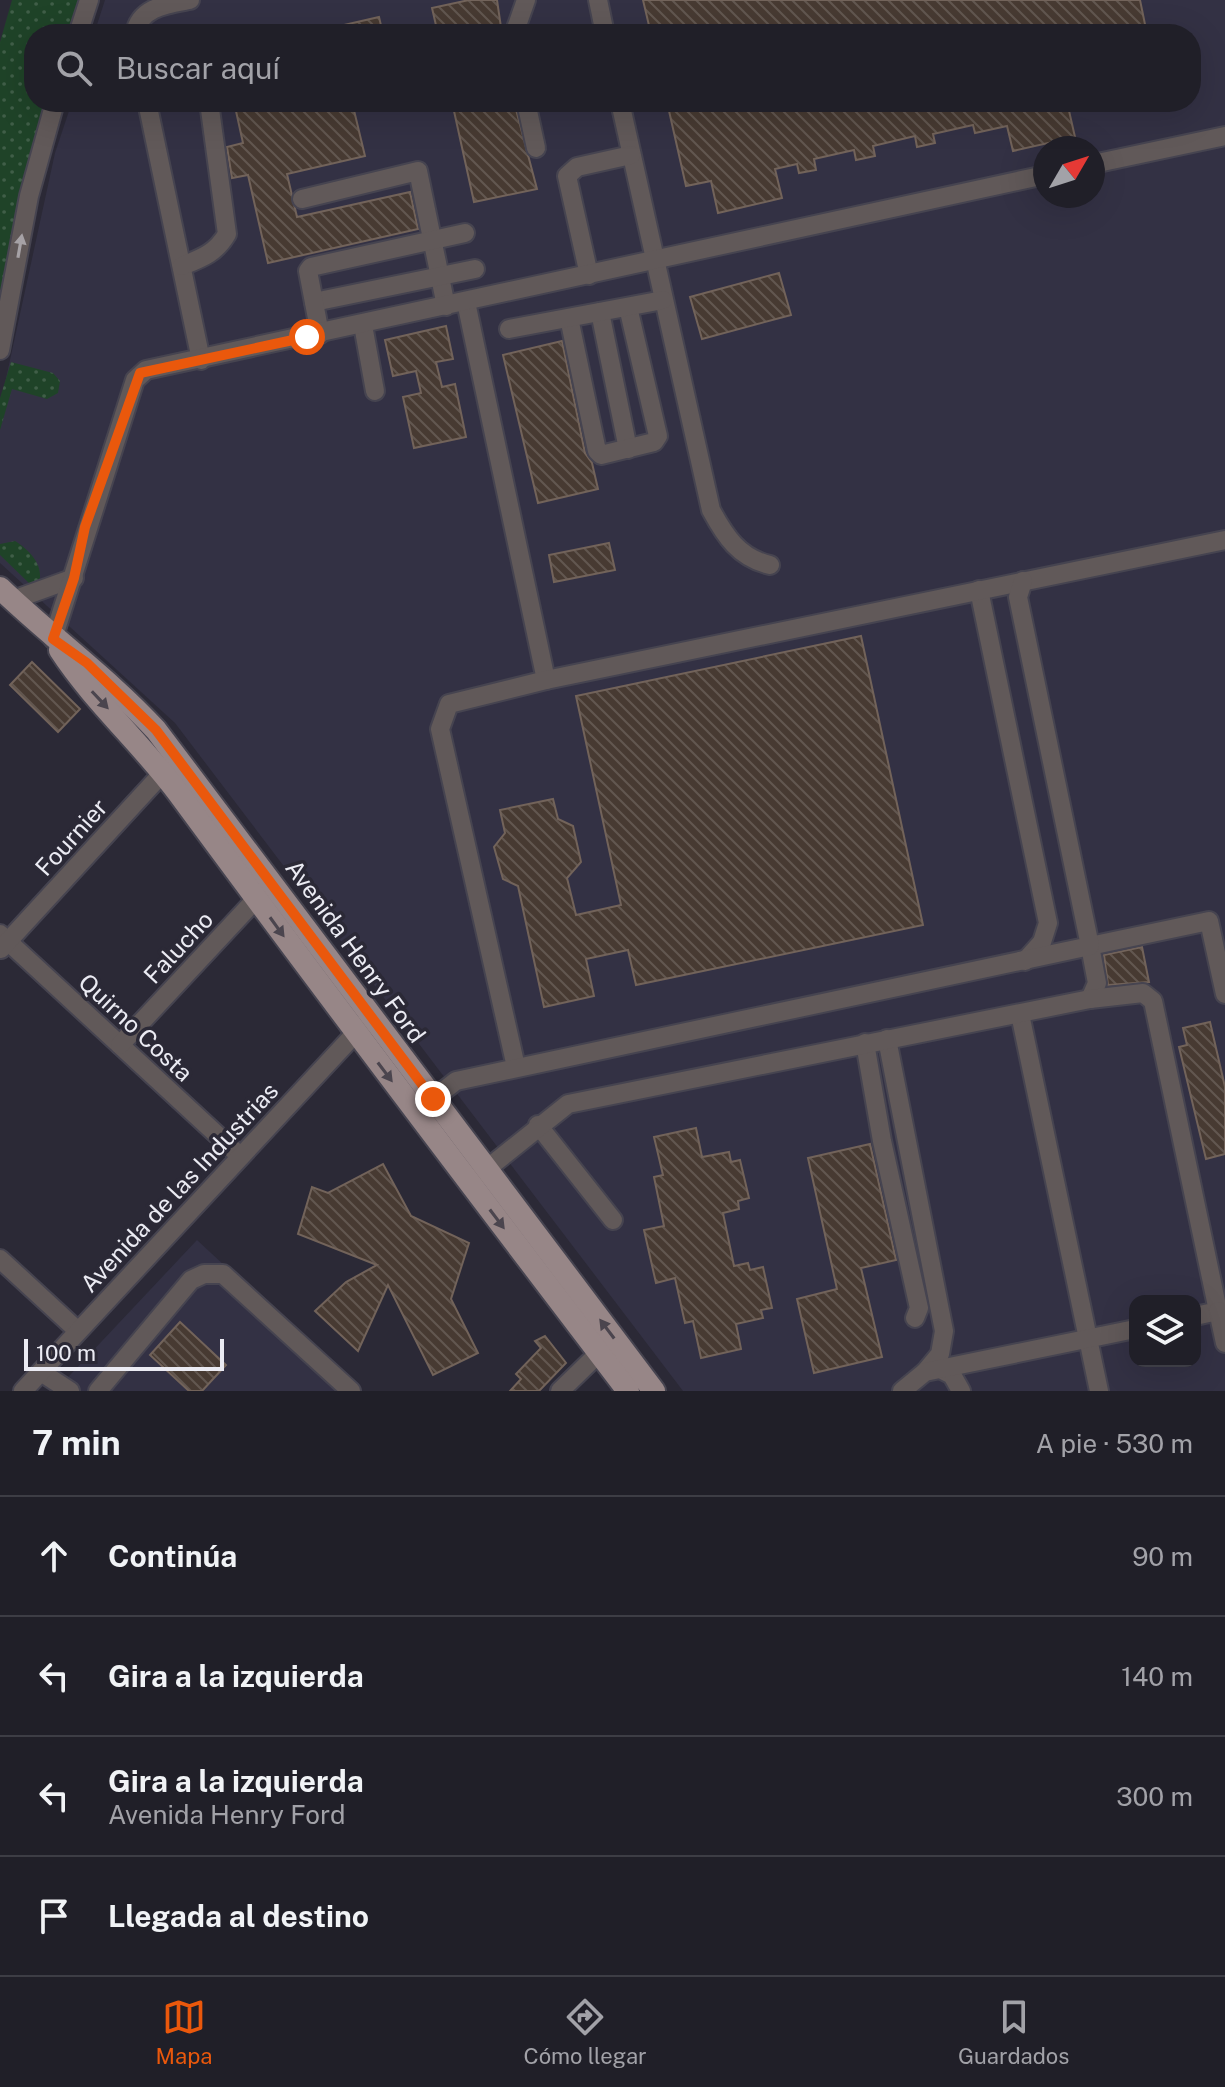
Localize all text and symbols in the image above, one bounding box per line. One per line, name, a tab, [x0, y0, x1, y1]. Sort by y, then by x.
search box	[24, 24, 1201, 112]
icon: search	[52, 46, 96, 90]
text: Buscar aquí	[116, 50, 280, 86]
north arrow	[1033, 136, 1105, 208]
one-way arrow	[14, 233, 26, 258]
route start	[289, 319, 325, 355]
one-way arrow	[90, 691, 108, 710]
street label: Fournier	[29, 793, 113, 881]
street label: Avenida Henry Ford	[280, 854, 432, 1048]
street label: Falucho	[138, 905, 218, 989]
one-way arrow	[269, 916, 285, 938]
street label: Quirno Costa	[73, 967, 199, 1087]
one-way arrow	[377, 1062, 393, 1083]
street label: Avenida de las Industrias	[74, 1076, 284, 1298]
route end	[415, 1081, 451, 1117]
one-way arrow	[489, 1208, 505, 1230]
map controls	[1129, 1295, 1201, 1367]
button: layers	[1129, 1295, 1201, 1367]
one-way arrow	[599, 1319, 615, 1339]
scale bar	[24, 1335, 224, 1371]
text: 100 m	[36, 1340, 96, 1366]
text: 7 min	[32, 1423, 121, 1463]
text: A pie · 530 m	[1036, 1428, 1193, 1459]
icon: ahead	[32, 1534, 76, 1578]
text: Continúa	[108, 1538, 237, 1574]
text: 90 m	[1132, 1541, 1193, 1572]
icon: left	[32, 1654, 76, 1698]
text: Gira a la izquierda	[108, 1658, 364, 1694]
text: 140 m	[1121, 1661, 1193, 1692]
text: Gira a la izquierda	[108, 1763, 364, 1799]
icon: left	[32, 1774, 76, 1818]
text: 300 m	[1116, 1781, 1193, 1812]
text: Avenida Henry Ford	[108, 1799, 345, 1830]
icon: arrive	[32, 1894, 76, 1938]
text: Llegada al destino	[108, 1898, 369, 1934]
tab: Mapa	[156, 1995, 212, 2069]
tab: Cómo llegar	[524, 1995, 647, 2069]
tab: Guardados	[958, 1995, 1069, 2069]

